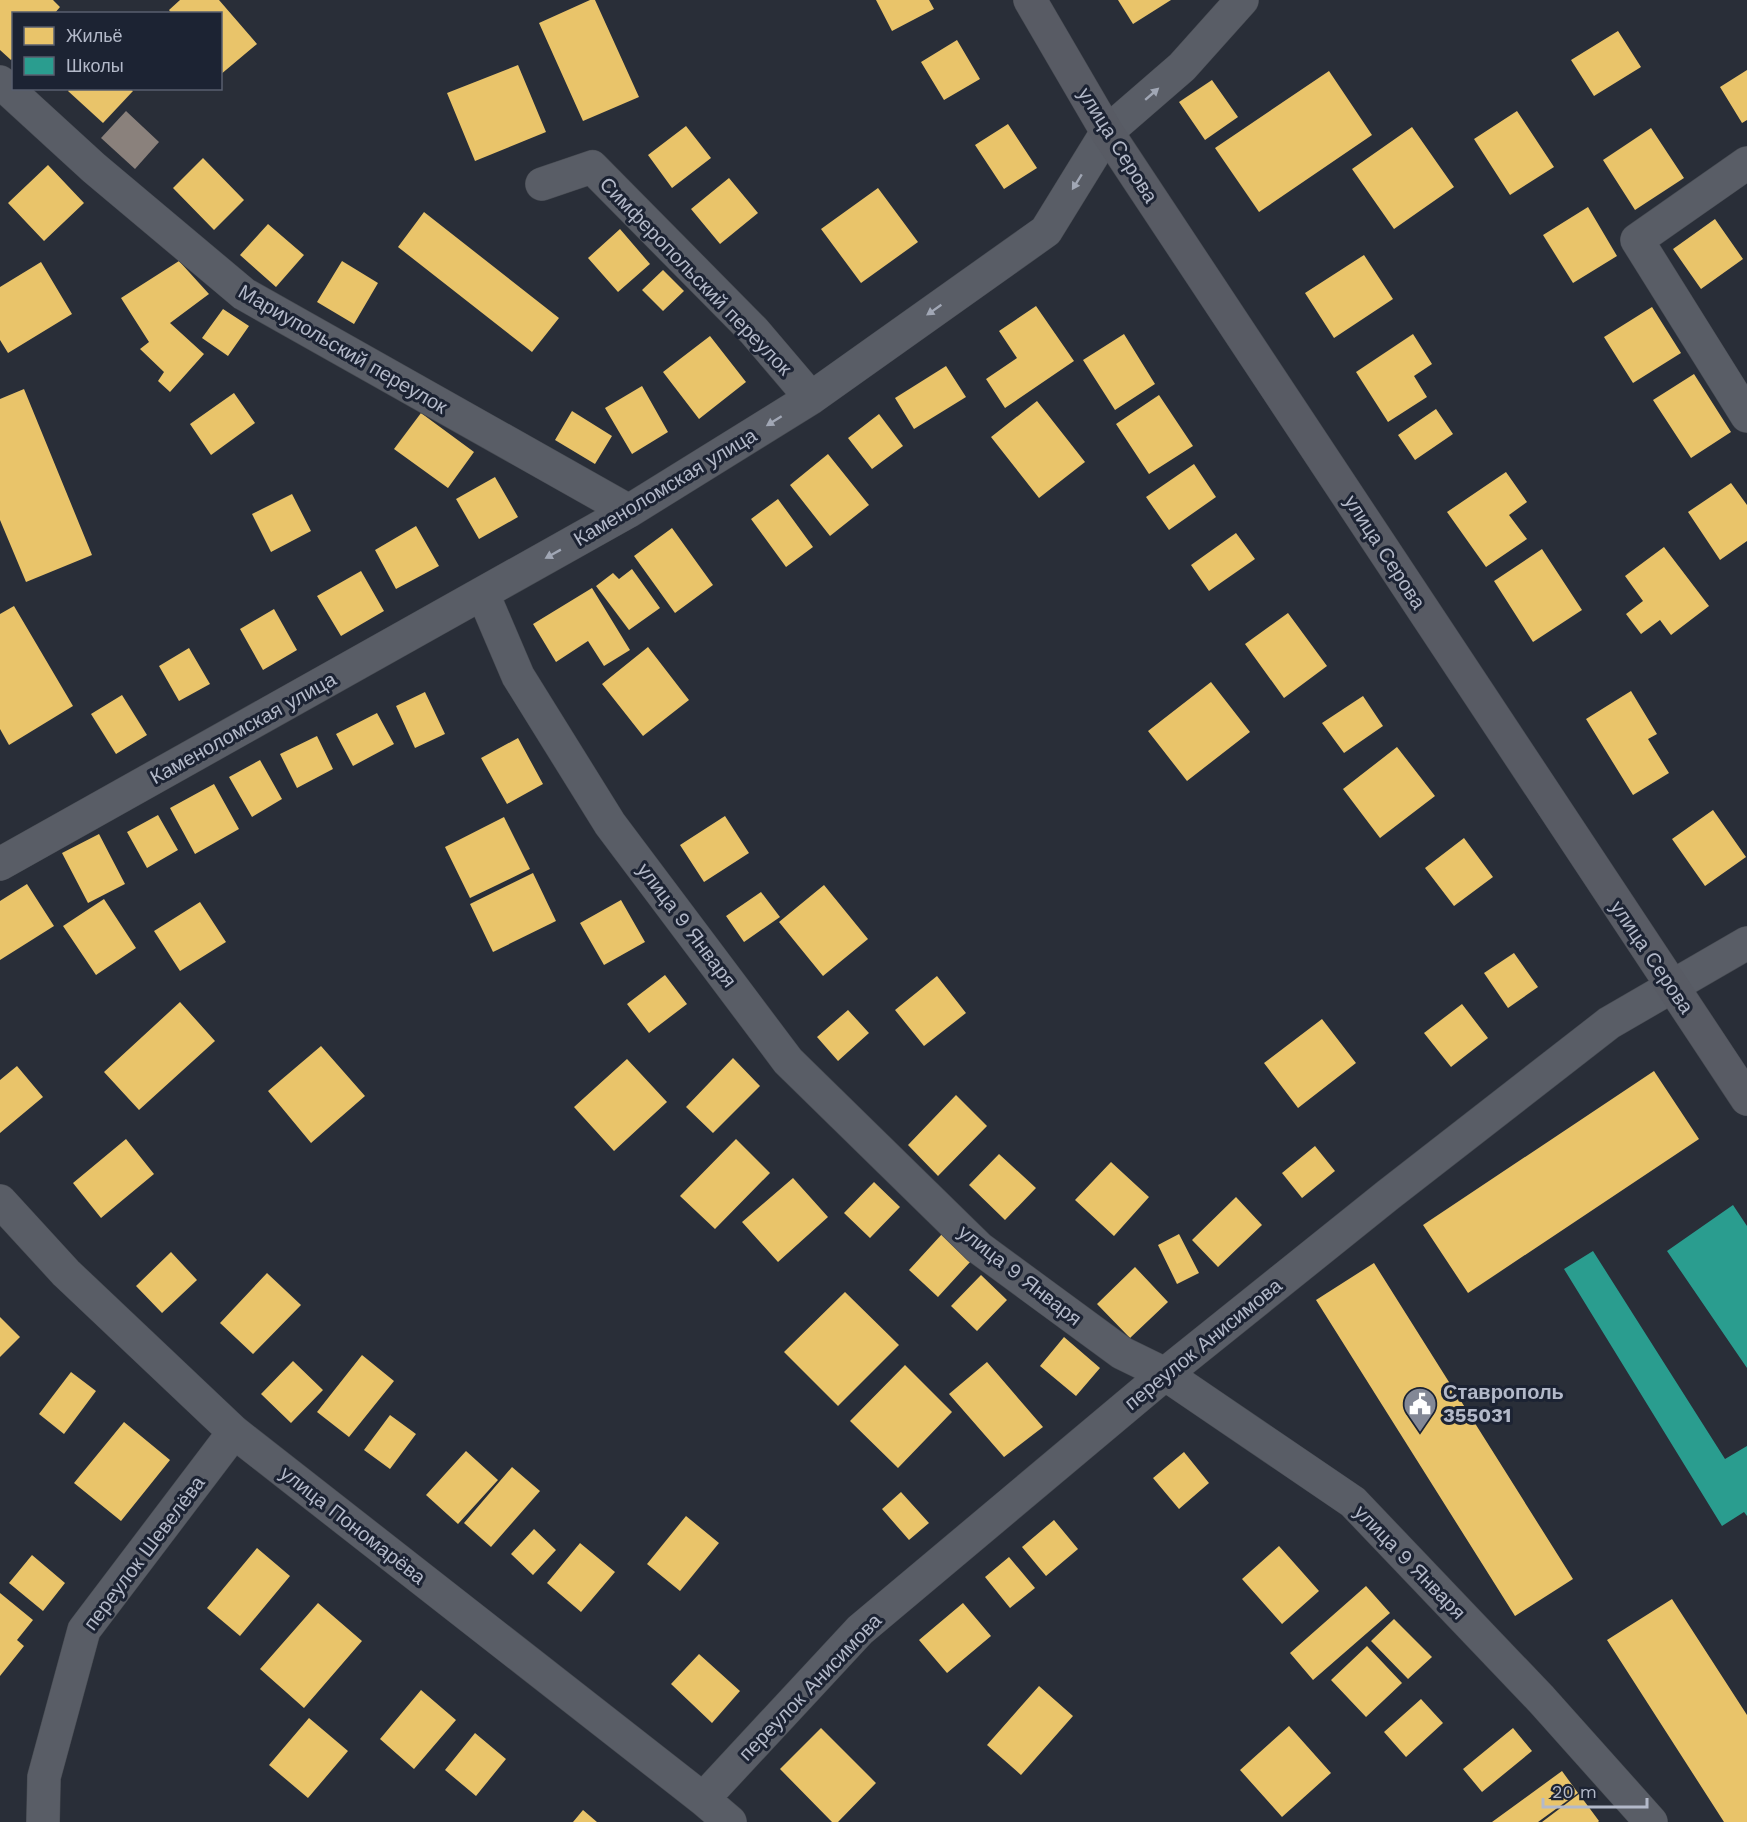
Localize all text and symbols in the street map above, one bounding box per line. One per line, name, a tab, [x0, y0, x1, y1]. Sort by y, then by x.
legend	[12, 12, 222, 90]
text: Жильё	[66, 25, 123, 46]
text: Школы	[66, 55, 124, 76]
street label: улица Серова	[1073, 83, 1163, 208]
one-way arrow	[1144, 87, 1160, 100]
street label: Симферопольский переулок	[595, 172, 797, 380]
one-way arrow	[1071, 174, 1082, 190]
street label: Мариупольский переулок	[234, 279, 452, 419]
one-way arrow	[927, 304, 943, 316]
one-way arrow	[766, 415, 782, 426]
street label: Каменоломская улица	[569, 422, 762, 551]
street label: улица Серова	[1339, 490, 1431, 614]
one-way arrow	[544, 549, 561, 559]
street label: Каменоломская улица	[146, 666, 341, 789]
street label: улица 9 Января	[632, 858, 742, 992]
street label: улица Серова	[1605, 896, 1699, 1019]
street label: улица 9 Января	[954, 1219, 1086, 1331]
street label: переулок Анисимова	[1120, 1273, 1287, 1415]
place label: Ставрополь 355031	[1443, 1380, 1564, 1427]
public building icon: Ставрополь 355031	[1402, 1386, 1438, 1433]
street label: улица Пономарёва	[275, 1461, 431, 1590]
street label: переулок Шевелёва	[78, 1471, 210, 1635]
street label: улица 9 Января	[1349, 1500, 1471, 1624]
street label: переулок Анисимова	[734, 1608, 887, 1766]
scale bar	[1543, 1771, 1646, 1809]
text: 20 m	[1552, 1781, 1597, 1802]

